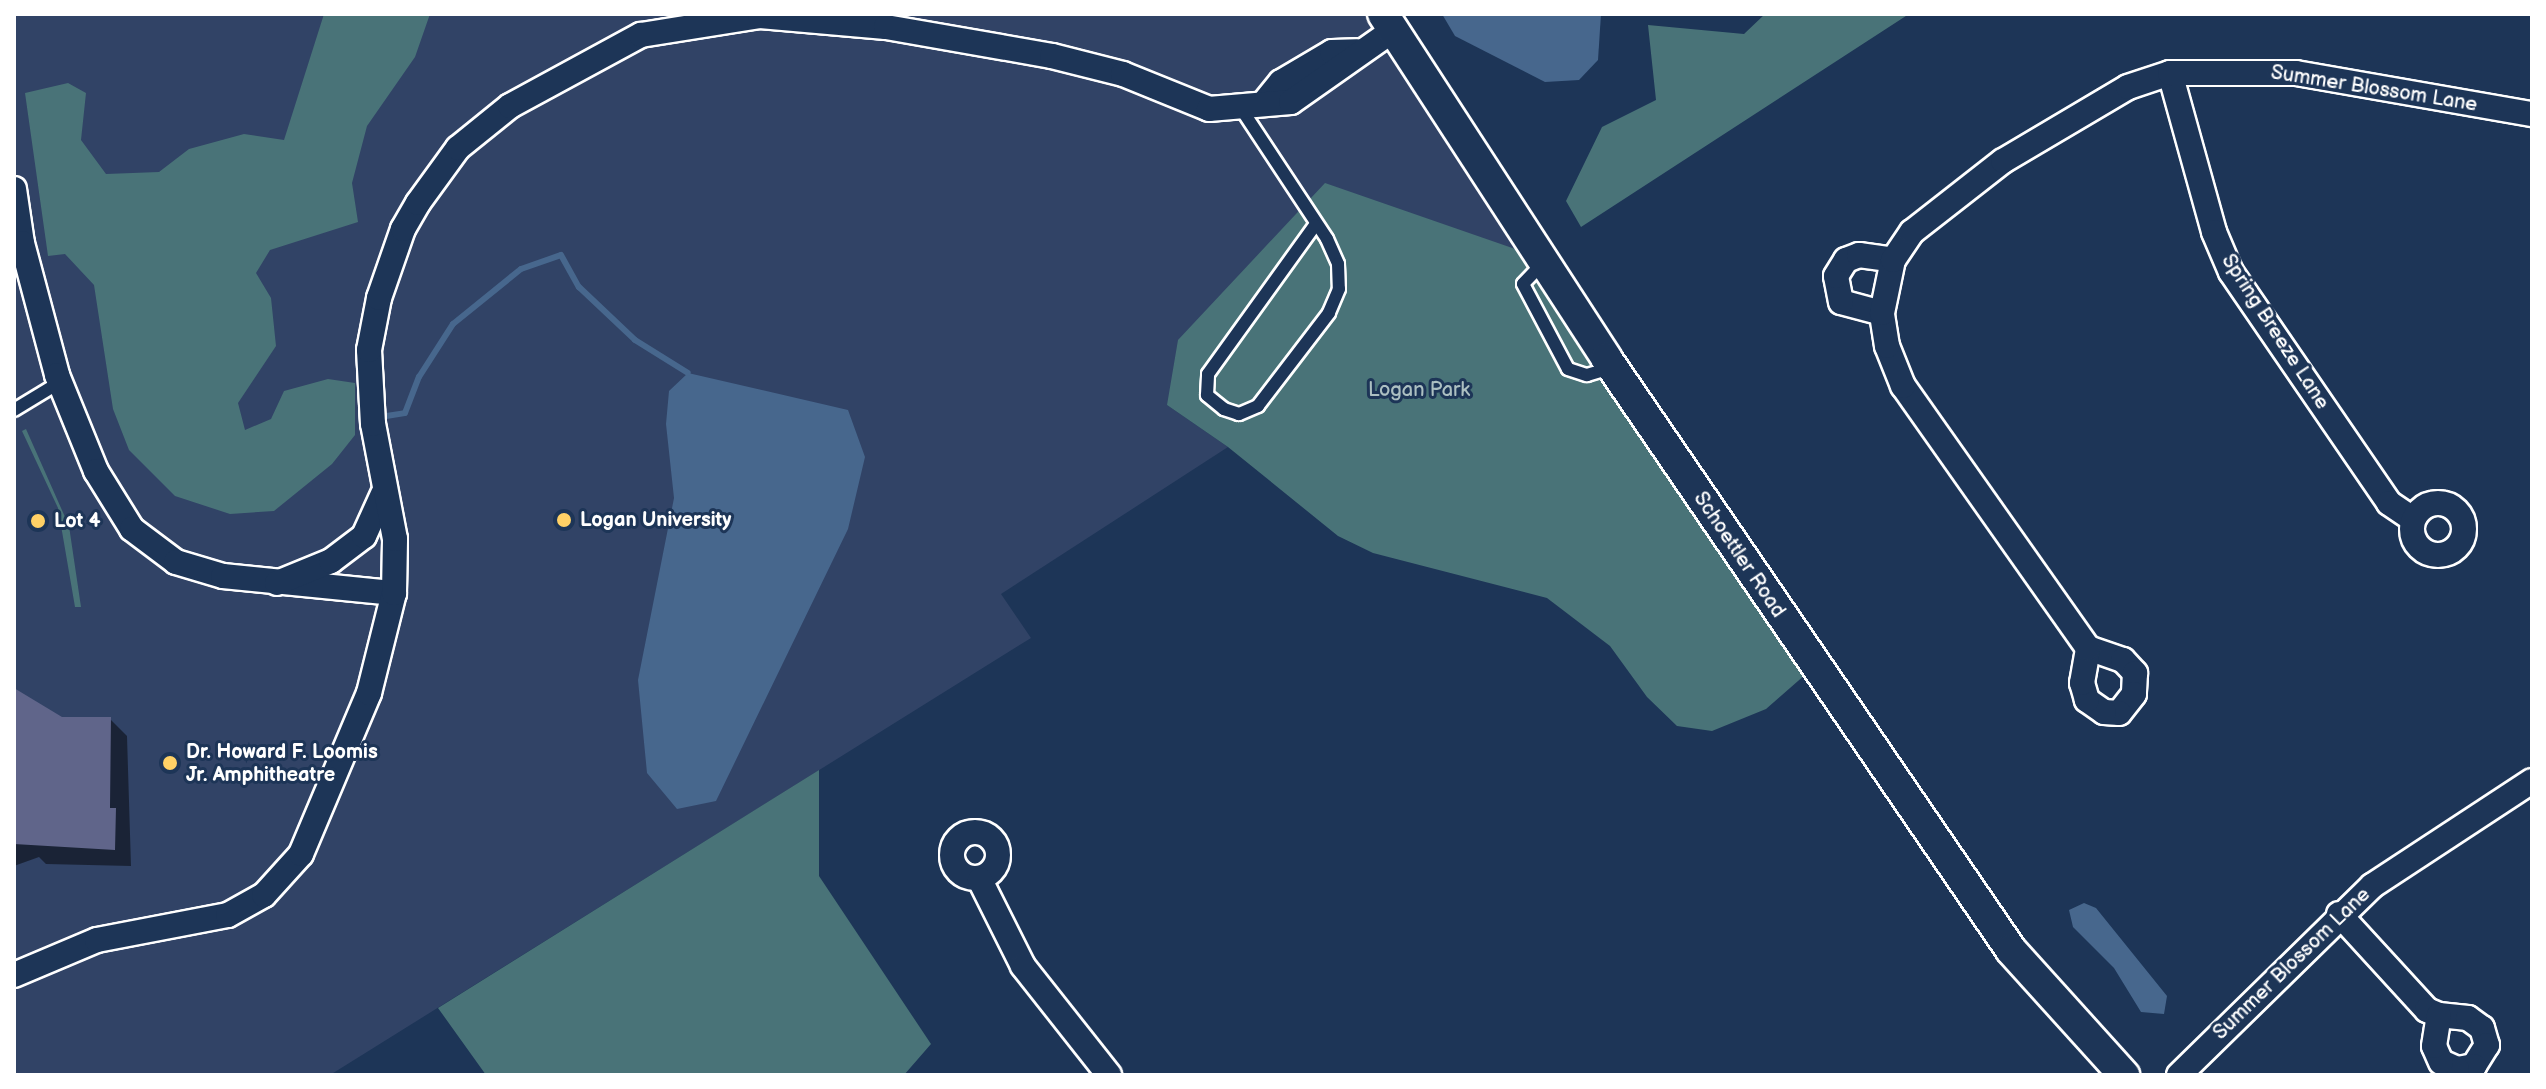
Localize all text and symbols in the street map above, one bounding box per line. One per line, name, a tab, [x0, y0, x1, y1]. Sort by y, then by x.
street label: Summer Blossom Lane	[2269, 61, 2479, 117]
street label: Spring Breeze Lane	[2216, 250, 2334, 414]
park label: Logan Park	[1368, 378, 1470, 402]
street label: Schoettler Road	[1688, 488, 1790, 622]
place label: Logan University	[580, 508, 731, 532]
place label: Lot 4	[54, 509, 100, 533]
marker: Logan University	[555, 511, 573, 529]
marker: Lot 4	[29, 512, 47, 530]
place label: Dr. Howard F. Loomis Jr. Amphitheatre	[186, 740, 378, 787]
marker: Dr. Howard F. Loomis Jr. Amphitheatre	[161, 754, 179, 772]
street label: Summer Blossom Lane	[2209, 883, 2375, 1045]

